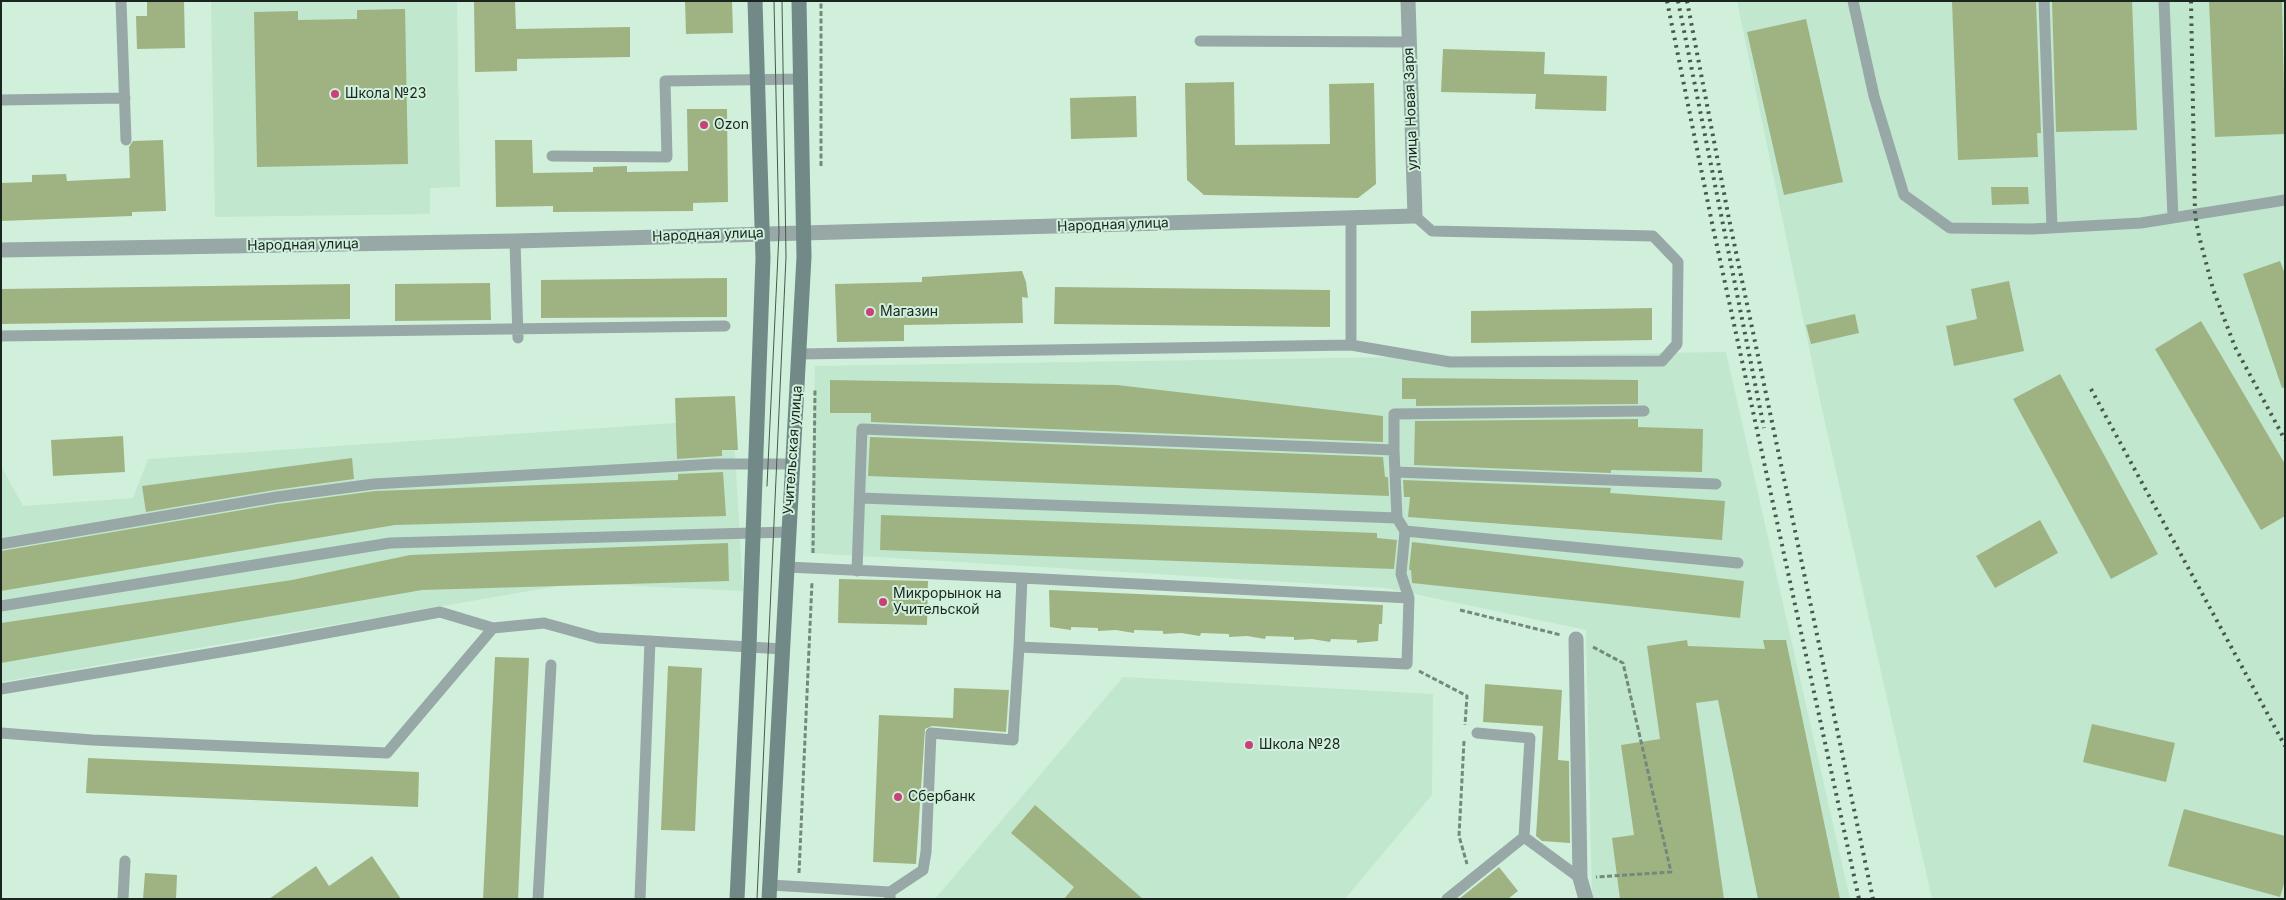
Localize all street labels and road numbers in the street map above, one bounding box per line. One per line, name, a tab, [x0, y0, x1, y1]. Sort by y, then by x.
street label: улица Новая Заря	[1400, 47, 1422, 171]
street label: Народная улица	[1057, 215, 1169, 235]
street label: Народная улица	[652, 225, 764, 245]
street label: Народная улица	[247, 236, 359, 254]
street label: Учительская улица	[780, 385, 806, 515]

